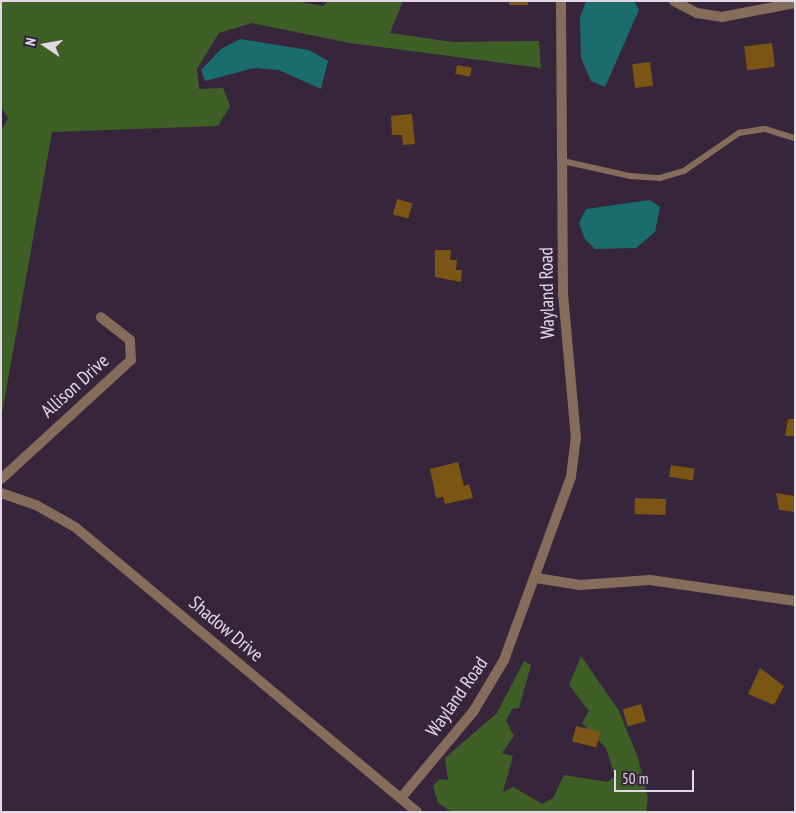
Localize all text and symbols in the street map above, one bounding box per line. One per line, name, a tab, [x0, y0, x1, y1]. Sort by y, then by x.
north arrow	[20, 20, 70, 70]
text: N	[21, 36, 40, 47]
street label: Wayland Road	[535, 247, 559, 339]
street label: Allison Drive	[36, 350, 114, 422]
street label: Shadow Drive	[184, 591, 268, 667]
street label: Wayland Road	[421, 653, 493, 741]
scale bar	[616, 760, 696, 792]
text: 50 m	[622, 769, 648, 788]

